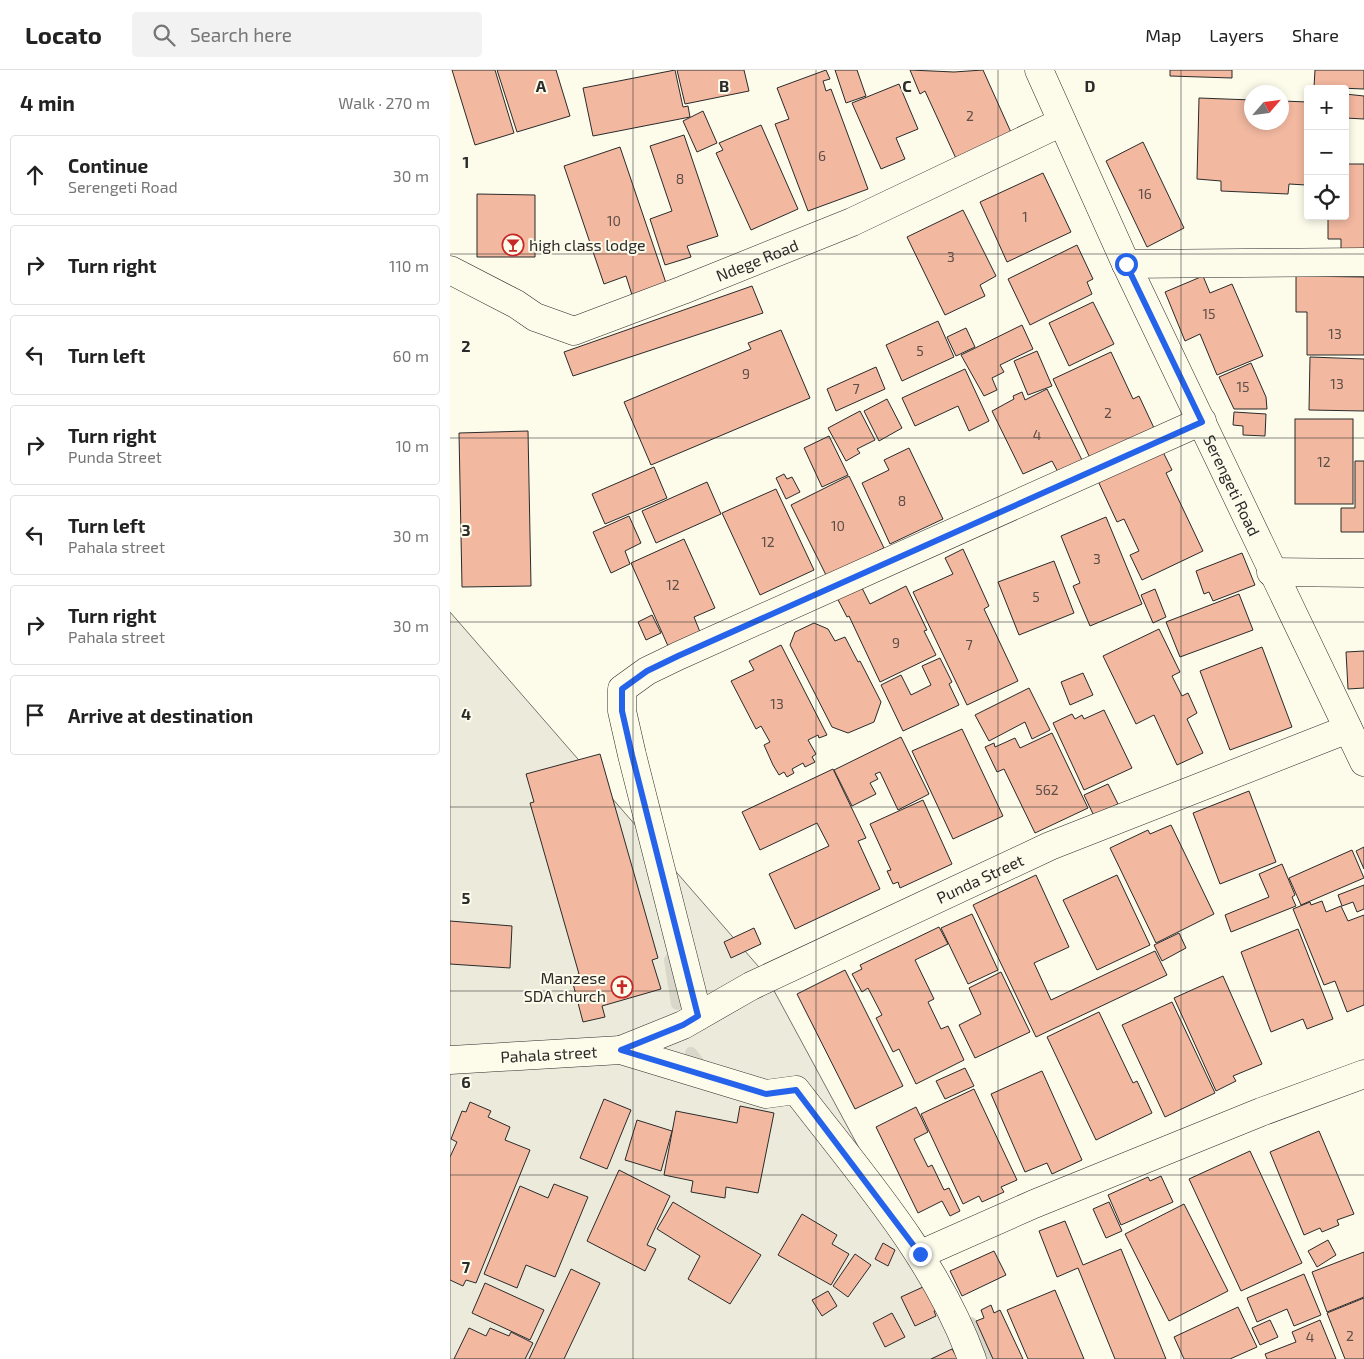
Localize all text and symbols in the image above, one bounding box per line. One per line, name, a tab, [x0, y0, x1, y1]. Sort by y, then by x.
search box	[132, 12, 482, 57]
text: Locato	[25, 20, 102, 49]
icon: search	[150, 21, 178, 49]
text: Search here	[190, 23, 292, 46]
text: Map	[1145, 24, 1181, 46]
text: Layers	[1209, 24, 1264, 46]
text: Share	[1292, 24, 1339, 46]
text: A	[536, 76, 547, 95]
text: B	[719, 76, 729, 95]
text: C	[902, 76, 912, 95]
text: D	[1085, 76, 1096, 95]
north arrow	[1244, 85, 1289, 130]
map controls	[1304, 85, 1349, 220]
button: +	[1304, 85, 1349, 130]
text: 4 min	[20, 90, 75, 115]
text: Walk · 270 m	[338, 93, 430, 112]
house number: 2	[966, 107, 974, 124]
button: −	[1304, 130, 1349, 175]
house number: 6	[818, 147, 826, 164]
text: 1	[463, 152, 469, 171]
text: Continue	[68, 154, 148, 177]
icon: ahead	[21, 161, 49, 189]
text: 30 m	[393, 166, 429, 185]
house number: 8	[676, 170, 684, 187]
button: locate	[1304, 175, 1349, 220]
text: Serengeti Road	[68, 177, 178, 196]
house number: 16	[1138, 185, 1152, 202]
house number: 1	[1022, 208, 1028, 225]
house number: 10	[607, 212, 621, 229]
bar icon: high class lodge	[501, 233, 525, 257]
place label: high class lodge	[529, 235, 646, 254]
street label: Ndege Road	[713, 235, 801, 285]
house number: 3	[947, 248, 955, 265]
icon: right	[21, 251, 49, 279]
route start	[1115, 253, 1138, 276]
text: Turn right	[68, 254, 156, 277]
text: 110 m	[389, 256, 429, 275]
house number: 15	[1202, 305, 1216, 322]
house number: 13	[1328, 325, 1342, 342]
text: 2	[461, 336, 471, 355]
icon: left	[21, 341, 49, 369]
house number: 5	[916, 342, 924, 359]
text: Turn left	[68, 344, 145, 367]
text: 60 m	[393, 346, 429, 365]
house number: 9	[742, 365, 750, 382]
house number: 13	[1330, 375, 1344, 392]
house number: 15	[1236, 378, 1250, 395]
house number: 7	[852, 380, 860, 397]
house number: 2	[1104, 404, 1112, 421]
text: Turn right	[68, 424, 156, 447]
house number: 4	[1033, 426, 1041, 443]
icon: right	[21, 431, 49, 459]
street label: Serengeti Road	[1200, 432, 1264, 539]
text: 10 m	[395, 436, 429, 455]
text: Punda Street	[68, 447, 162, 466]
house number: 12	[1317, 453, 1331, 470]
house number: 8	[898, 492, 906, 509]
text: Turn left	[68, 514, 145, 537]
house number: 10	[831, 517, 845, 534]
text: 3	[461, 520, 471, 539]
icon: left	[21, 521, 49, 549]
text: 30 m	[393, 526, 429, 545]
house number: 12	[761, 533, 775, 550]
text: Pahala street	[68, 537, 165, 556]
house number: 3	[1093, 550, 1101, 567]
house number: 12	[666, 576, 680, 593]
house number: 5	[1032, 588, 1040, 605]
text: Turn right	[68, 604, 156, 627]
icon: right	[21, 611, 49, 639]
text: 30 m	[393, 616, 429, 635]
text: Pahala street	[68, 627, 165, 646]
house number: 9	[892, 634, 900, 651]
house number: 7	[965, 636, 973, 653]
house number: 13	[770, 695, 784, 712]
icon: arrive	[21, 701, 49, 729]
text: Arrive at destination	[68, 704, 253, 727]
text: 4	[461, 704, 471, 723]
house number: 562	[1035, 781, 1059, 798]
street label: Punda Street	[933, 850, 1026, 907]
text: 5	[462, 888, 471, 907]
place label: Manzese SDA church	[524, 968, 606, 1005]
church icon: Manzese SDA church	[610, 975, 634, 999]
street label: Pahala street	[500, 1041, 598, 1066]
text: 6	[461, 1072, 471, 1091]
route end	[909, 1243, 932, 1266]
text: 7	[462, 1257, 471, 1276]
house number: 2	[1346, 1327, 1354, 1344]
house number: 4	[1306, 1328, 1314, 1345]

